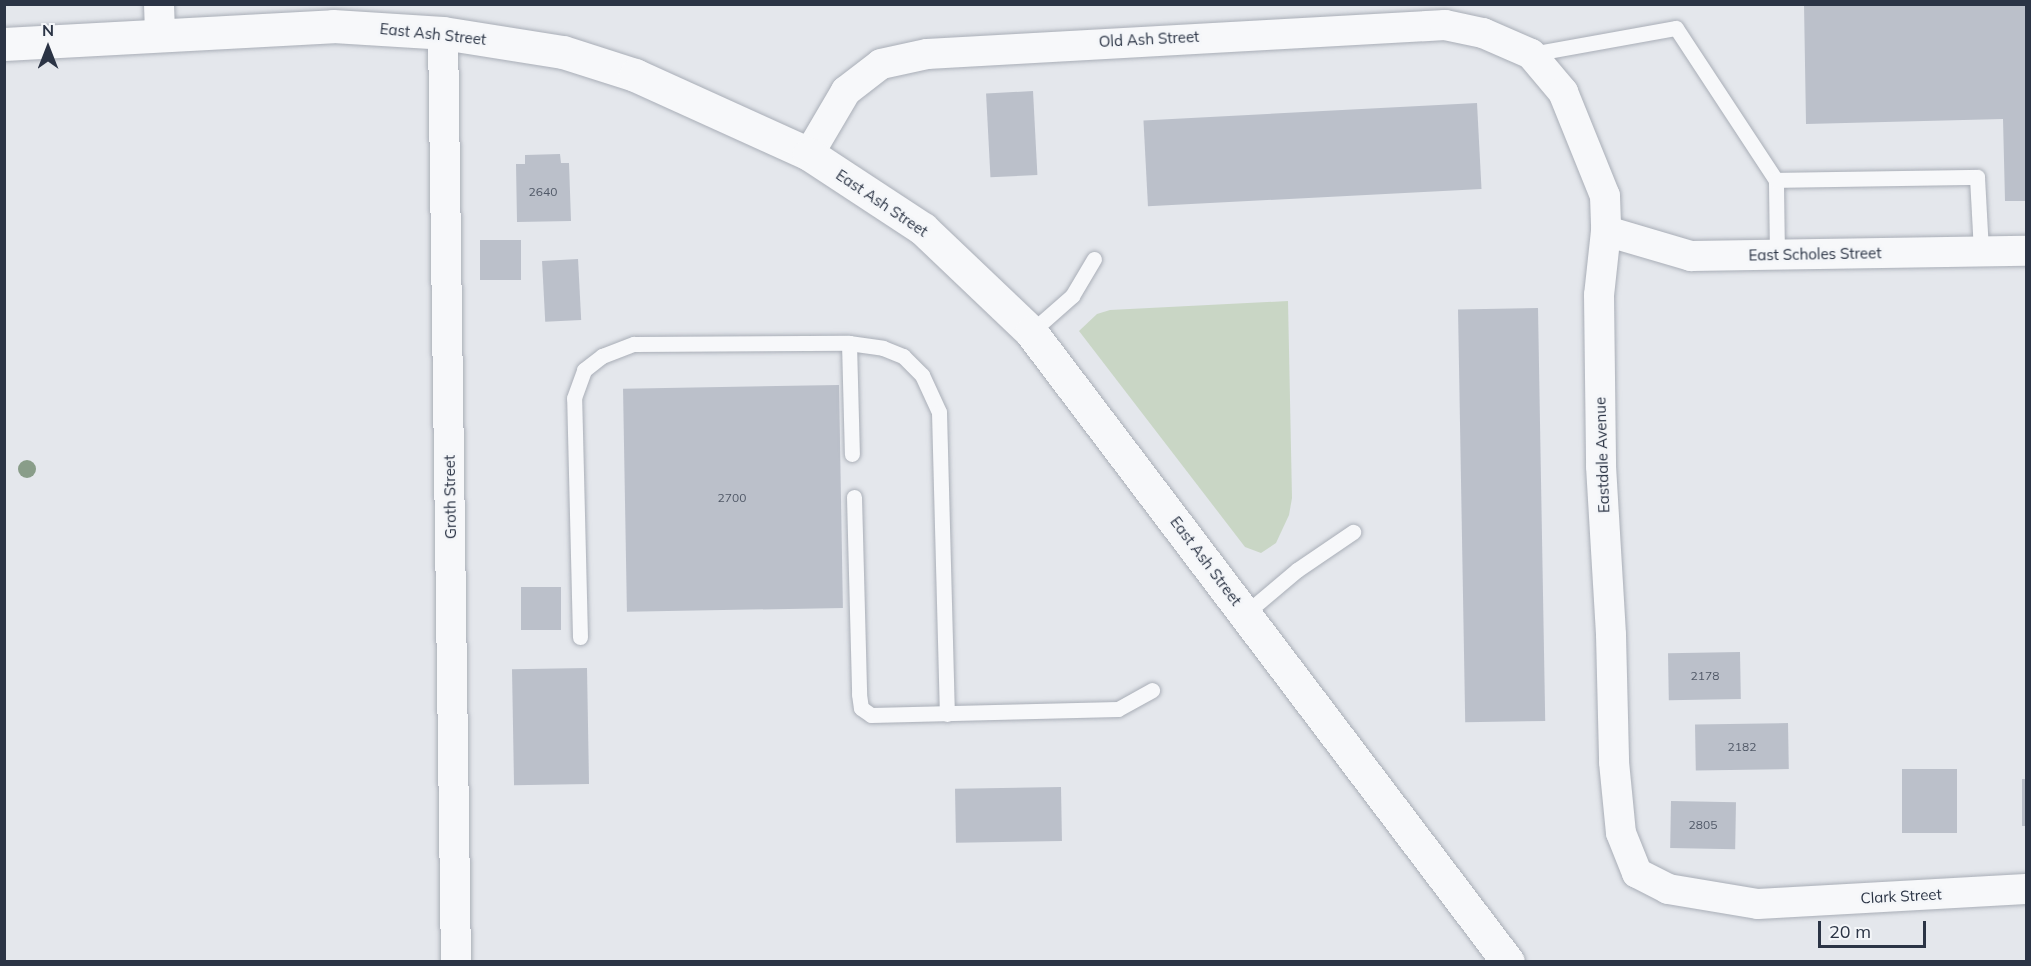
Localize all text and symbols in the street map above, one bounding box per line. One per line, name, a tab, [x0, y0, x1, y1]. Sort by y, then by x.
north arrow	[18, 18, 78, 78]
street label: East Ash Street	[379, 19, 487, 49]
text: N	[42, 20, 54, 40]
street label: Old Ash Street	[1098, 27, 1200, 51]
street label: East Ash Street	[833, 166, 931, 240]
house number: 2640	[529, 185, 557, 199]
street label: East Scholes Street	[1748, 244, 1882, 264]
street label: Eastdale Avenue	[1591, 397, 1613, 513]
street label: Groth Street	[440, 455, 460, 539]
house number: 2700	[718, 491, 746, 505]
street label: East Ash Street	[1167, 513, 1245, 609]
house number: 2178	[1691, 669, 1719, 683]
house number: 2182	[1728, 740, 1756, 754]
house number: 2805	[1689, 818, 1717, 832]
street label: Clark Street	[1860, 885, 1942, 907]
scale bar	[1821, 909, 1929, 947]
text: 20 m	[1829, 920, 1871, 943]

